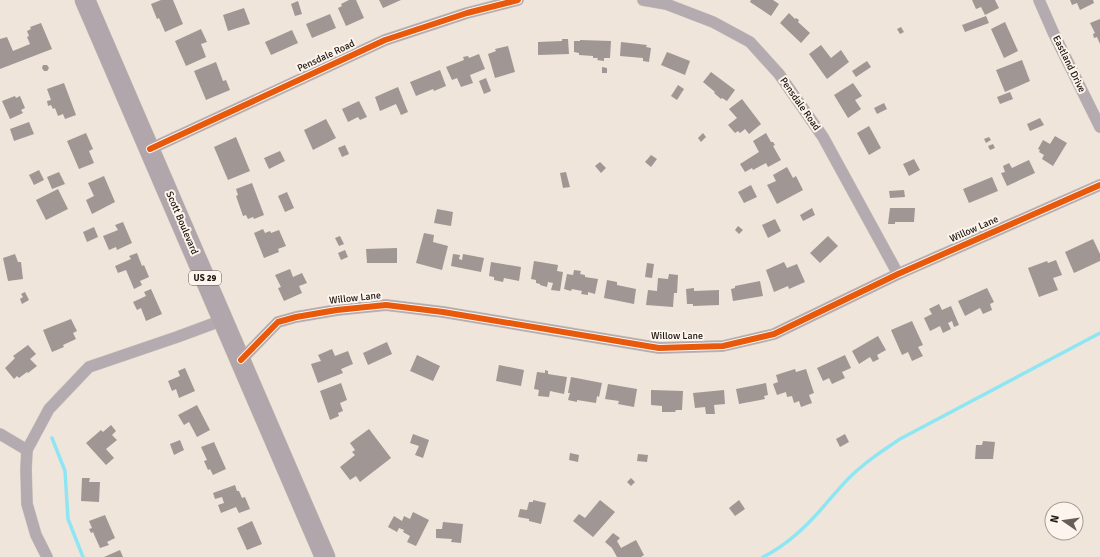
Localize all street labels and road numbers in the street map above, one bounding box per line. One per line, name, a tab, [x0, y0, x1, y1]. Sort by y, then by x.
street label: Eastland Drive	[1050, 34, 1088, 94]
street label: Pensdale Road	[295, 37, 357, 75]
street label: Pensdale Road	[777, 75, 823, 133]
street label: Scott Boulevard	[163, 190, 201, 256]
street label: Willow Lane	[948, 213, 1000, 245]
road number: US 29	[189, 271, 221, 285]
street label: Willow Lane	[328, 289, 382, 307]
street label: Willow Lane	[651, 330, 703, 342]

